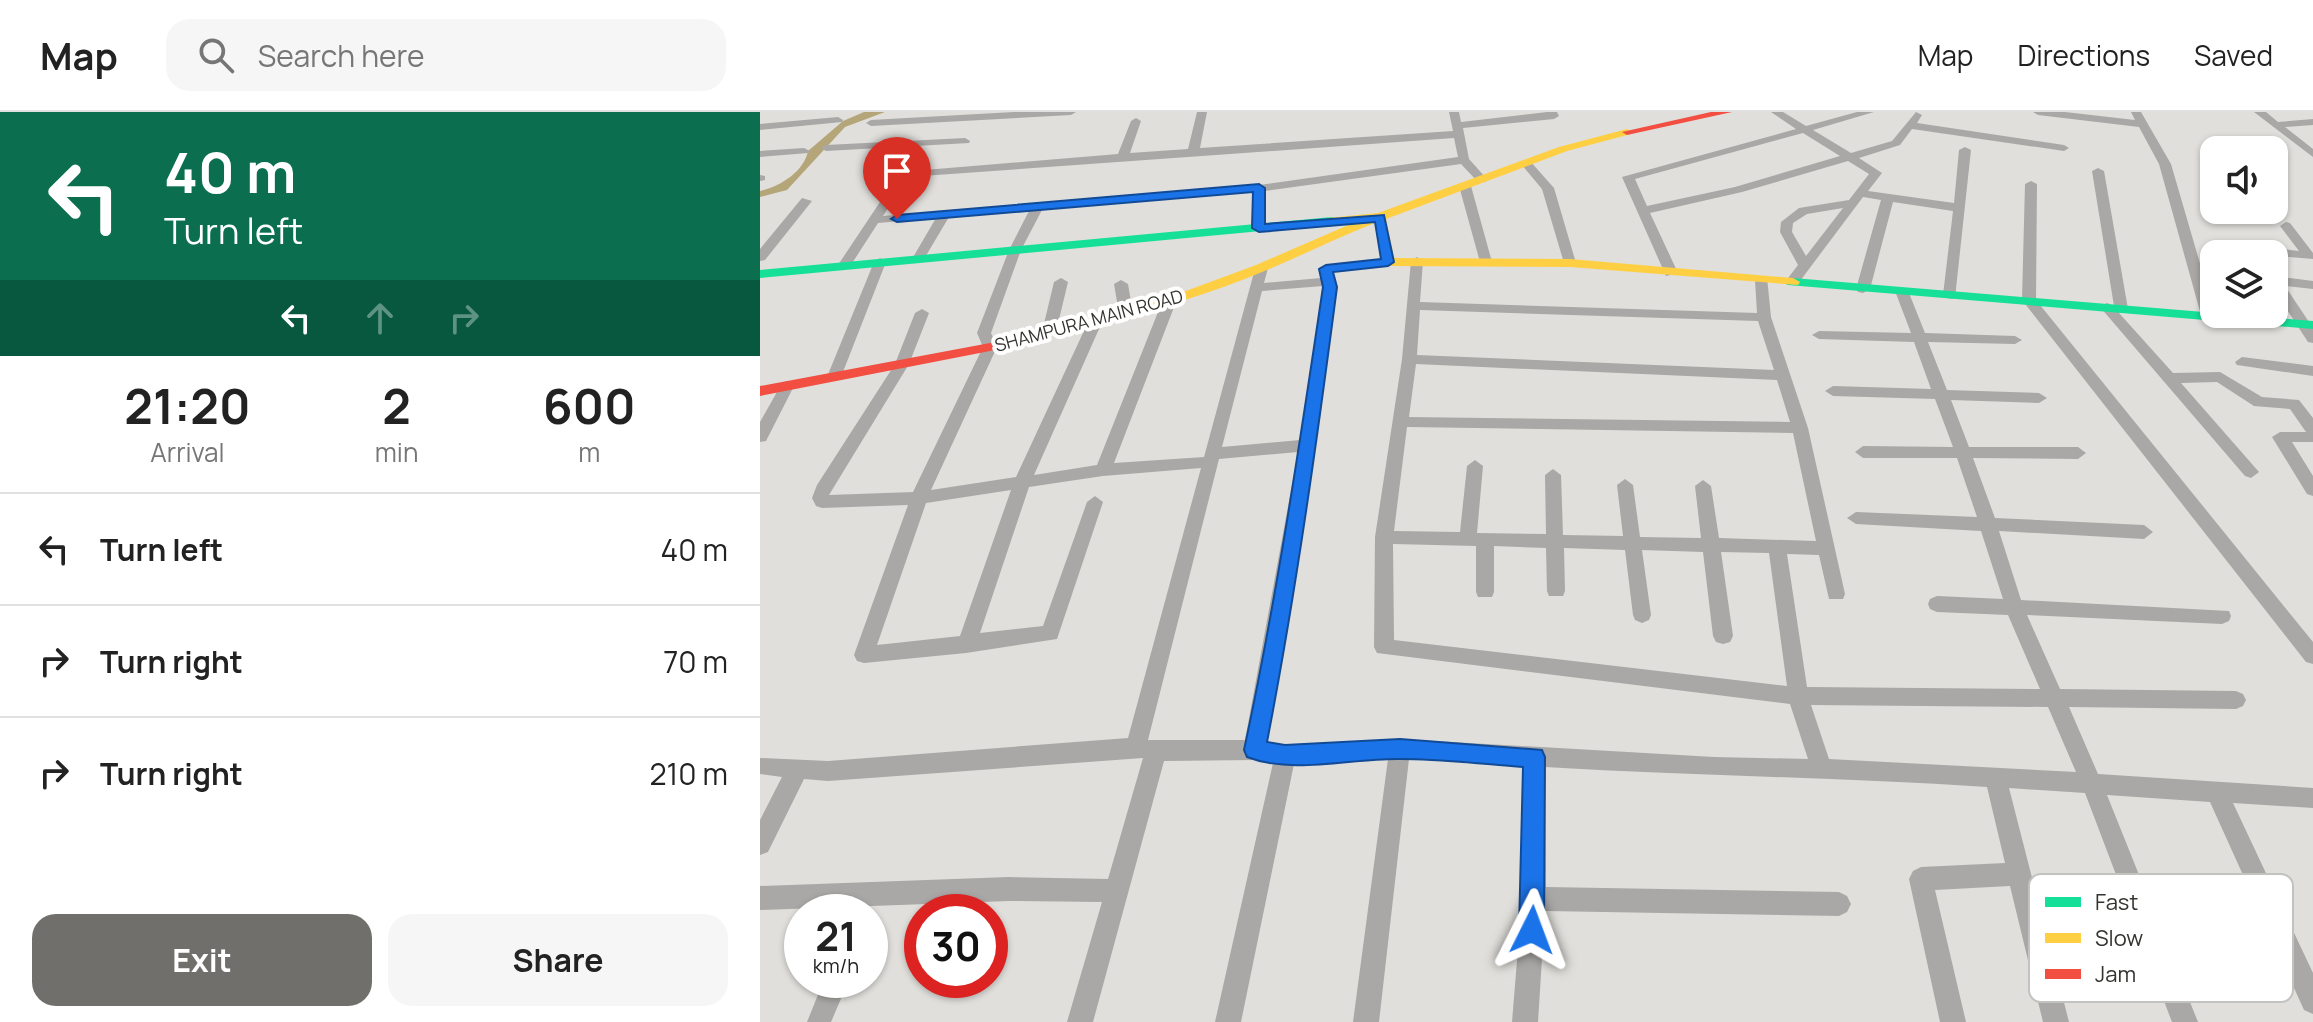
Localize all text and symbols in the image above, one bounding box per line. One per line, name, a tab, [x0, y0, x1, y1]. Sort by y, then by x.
search box	[166, 19, 726, 91]
text: Map	[40, 29, 118, 81]
icon: search	[194, 33, 238, 77]
text: Search here	[258, 35, 425, 76]
text: Map	[1918, 36, 1973, 74]
text: Directions	[2017, 36, 2150, 74]
text: Saved	[2194, 36, 2273, 74]
text: 40 m	[164, 133, 296, 210]
map controls	[2200, 136, 2288, 328]
button: sound	[2200, 136, 2288, 224]
pin	[863, 137, 931, 219]
icon: left	[32, 144, 136, 248]
icon: arrive	[875, 149, 919, 193]
text: Turn left	[164, 206, 303, 255]
button: layers	[2200, 240, 2288, 328]
street label: SHAMPURA MAIN ROAD	[992, 283, 1186, 357]
icon: left	[274, 296, 318, 340]
icon: ahead	[358, 296, 402, 340]
icon: right	[442, 296, 486, 340]
text: 21:20	[124, 373, 251, 438]
text: 2	[382, 373, 411, 438]
text: 600	[543, 373, 636, 438]
text: Arrival	[150, 434, 225, 470]
text: min	[375, 434, 418, 470]
text: m	[578, 434, 600, 470]
icon: left	[32, 527, 76, 571]
text: Turn left	[100, 529, 223, 570]
text: 40 m	[661, 529, 728, 570]
icon: right	[32, 639, 76, 683]
text: Turn right	[100, 641, 243, 682]
text: 70 m	[663, 641, 728, 682]
icon: right	[32, 751, 76, 795]
text: Turn right	[100, 753, 243, 794]
text: 210 m	[649, 753, 728, 794]
legend	[2029, 874, 2293, 1002]
text: Fast	[2095, 887, 2138, 917]
position arrow	[1490, 888, 1574, 972]
speed limit sign: 30	[904, 894, 1008, 998]
text: 21	[815, 908, 857, 963]
button: Exit	[32, 914, 372, 1006]
button: Share	[388, 914, 728, 1006]
text: Slow	[2095, 923, 2143, 953]
text: km/h	[813, 952, 859, 979]
text: Jam	[2095, 959, 2136, 989]

